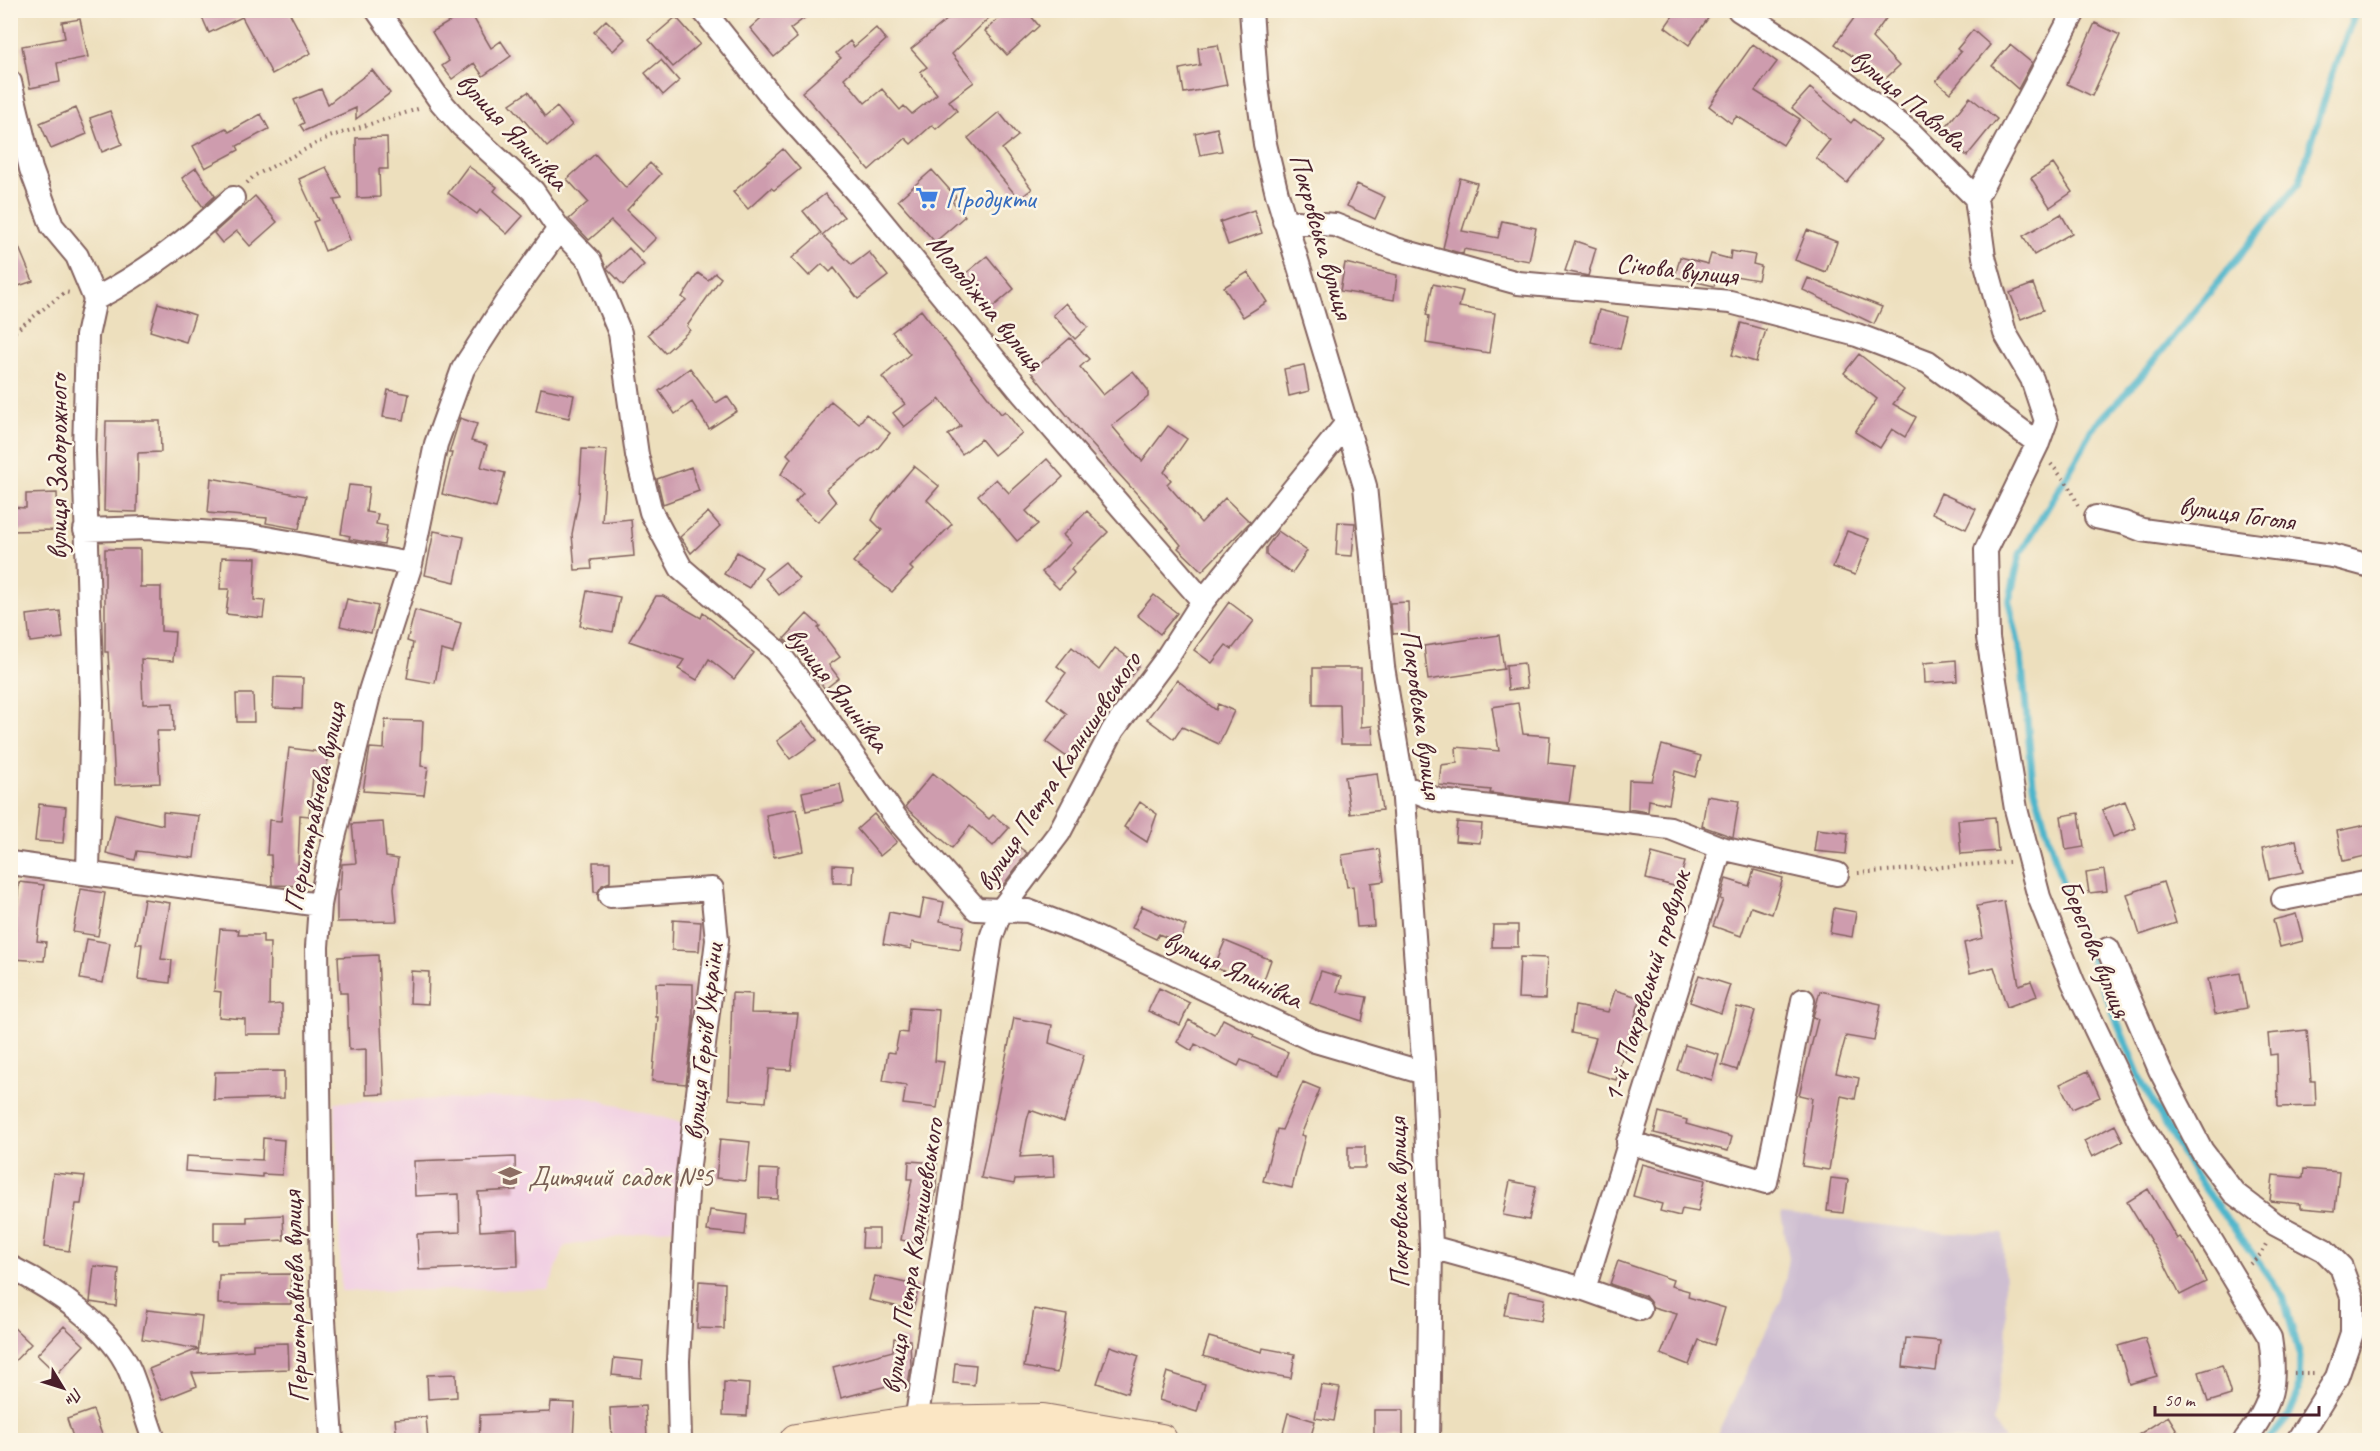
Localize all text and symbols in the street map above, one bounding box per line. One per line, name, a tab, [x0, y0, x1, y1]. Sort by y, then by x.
street label: вулиця Павлова	[1844, 40, 1976, 160]
street label: вулиця Ялинівка	[449, 65, 578, 199]
street label: Покровська вулиця	[1282, 149, 1363, 325]
place label: Продукти	[945, 181, 1038, 216]
supermarket icon: Продукти	[914, 185, 940, 211]
street label: Молодіжна вулиця	[920, 226, 1053, 379]
street label: Січова вулиця	[1615, 245, 1742, 293]
street label: вулиця Задорожного	[40, 371, 75, 560]
street label: вулиця Гоголя	[2177, 488, 2299, 539]
street label: вулиця Ялинівка	[778, 619, 899, 760]
street label: Покровська вулиця	[1393, 627, 1452, 803]
street label: вулиця Петра Калнишевського	[967, 643, 1150, 897]
street label: Першотравнева вулиця	[275, 698, 354, 914]
street label: 1-й Покровський провулок	[1594, 863, 1699, 1106]
street label: Берегова вулиця	[2052, 874, 2140, 1023]
street label: вулиця Ялинівка	[1158, 922, 1310, 1017]
street label: вулиця Героїв України	[675, 940, 731, 1142]
street label: вулиця Петра Калнишевського	[873, 1114, 951, 1396]
street label: Покровська вулиця	[1379, 1115, 1417, 1289]
place label: Дитячий садок №5	[528, 1159, 715, 1194]
school or university icon: Дитячий садок №5	[497, 1163, 523, 1189]
street label: Першотравнева вулиця	[274, 1188, 316, 1403]
north arrow	[33, 1358, 93, 1418]
scale bar	[2155, 1379, 2318, 1417]
text: Пн	[60, 1384, 87, 1410]
text: 50 m	[2164, 1389, 2197, 1411]

